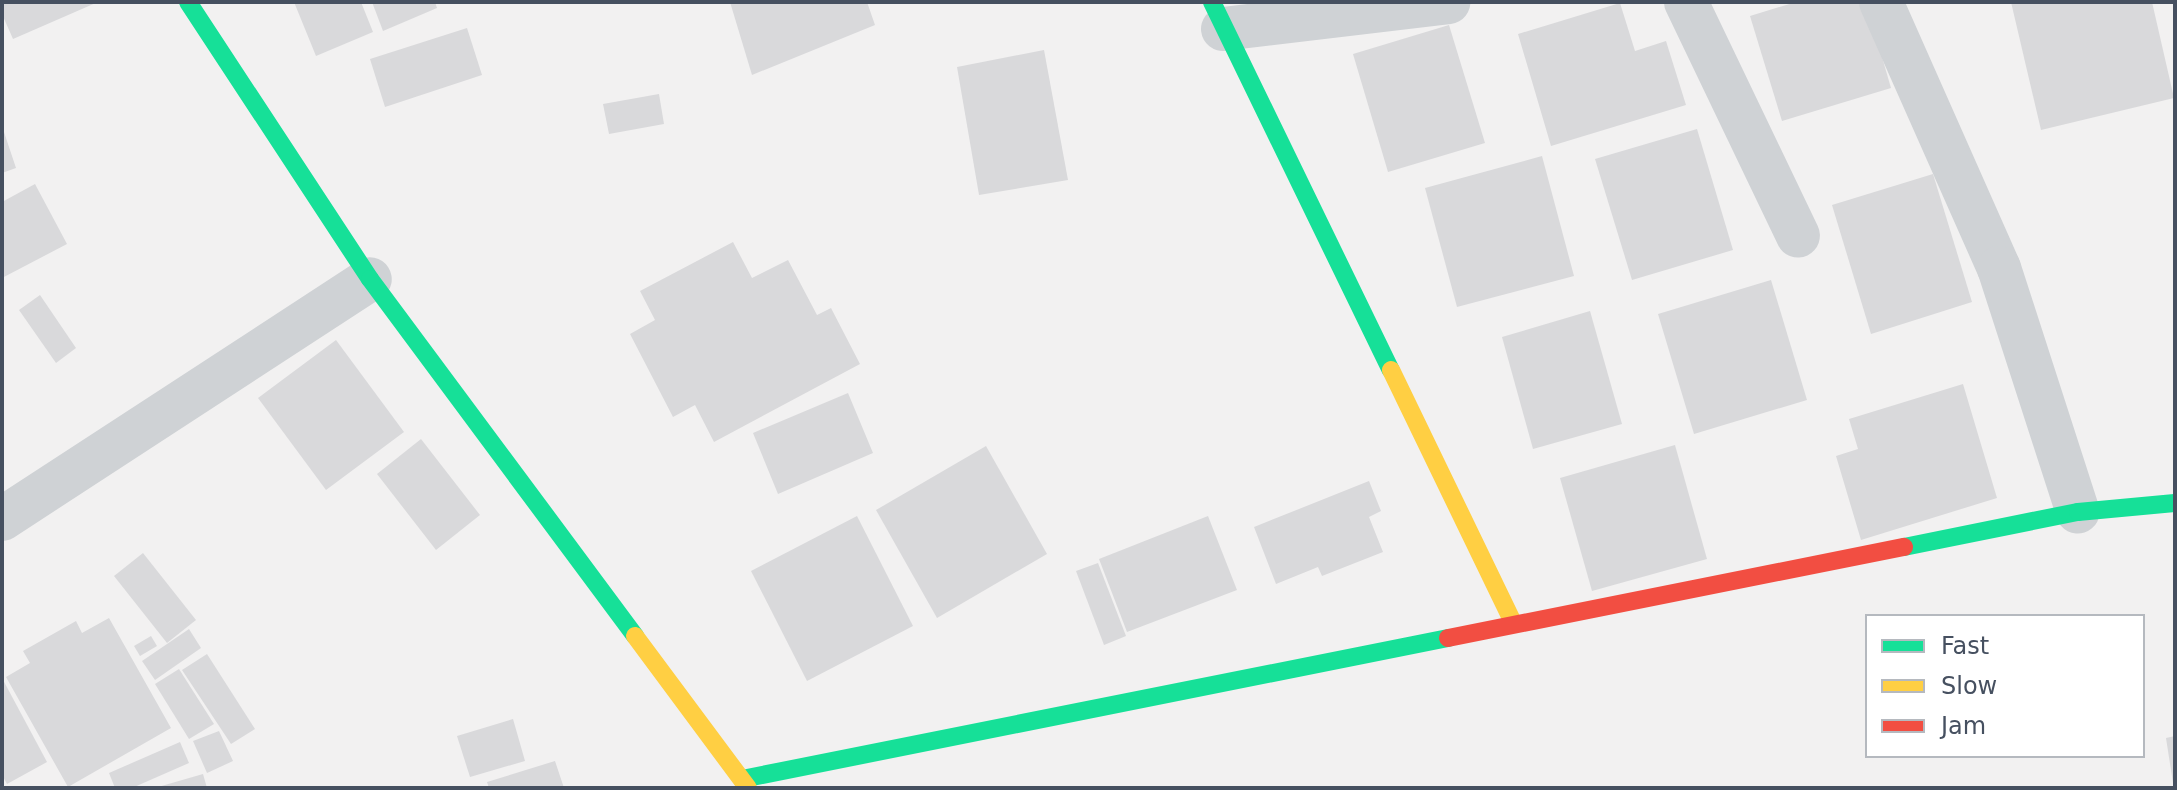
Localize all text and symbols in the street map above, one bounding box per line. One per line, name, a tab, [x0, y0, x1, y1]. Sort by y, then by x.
legend	[1865, 614, 2145, 758]
text: Fast	[1941, 632, 1989, 660]
text: Slow	[1941, 672, 1997, 700]
text: Jam	[1941, 712, 1986, 740]

